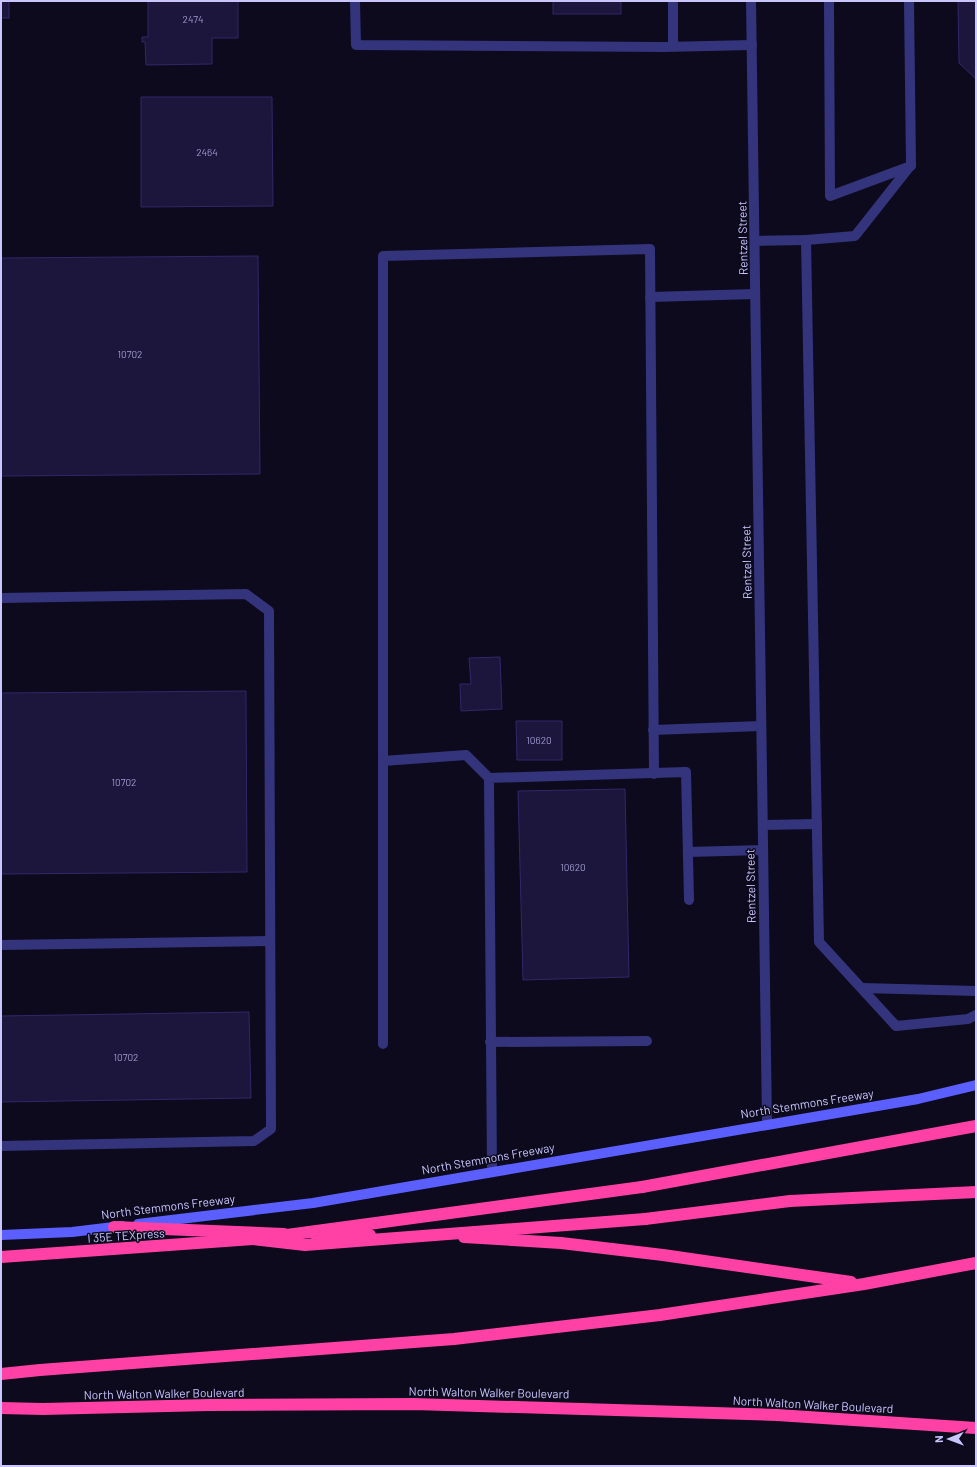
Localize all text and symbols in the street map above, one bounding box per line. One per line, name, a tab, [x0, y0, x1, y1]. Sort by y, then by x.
house number: 2474	[183, 13, 203, 25]
house number: 2464	[196, 146, 218, 158]
street label: Rentzel Street	[734, 201, 750, 275]
house number: 10702	[118, 348, 142, 360]
street label: Rentzel Street	[738, 525, 754, 599]
house number: 10620	[526, 734, 552, 746]
house number: 10702	[112, 776, 136, 788]
street label: Rentzel Street	[742, 849, 758, 923]
house number: 10620	[560, 861, 586, 873]
house number: 10702	[114, 1051, 138, 1063]
street label: North Stemmons Freeway	[739, 1085, 875, 1120]
street label: North Stemmons Freeway	[420, 1139, 556, 1177]
street label: North Stemmons Freeway	[100, 1191, 236, 1221]
street label: I 35E TEXpress	[87, 1225, 165, 1245]
street label: North Walton Walker Boulevard	[409, 1384, 569, 1400]
street label: North Walton Walker Boulevard	[84, 1385, 244, 1401]
street label: North Walton Walker Boulevard	[732, 1393, 894, 1415]
north arrow	[929, 1419, 969, 1459]
text: N	[932, 1435, 945, 1443]

